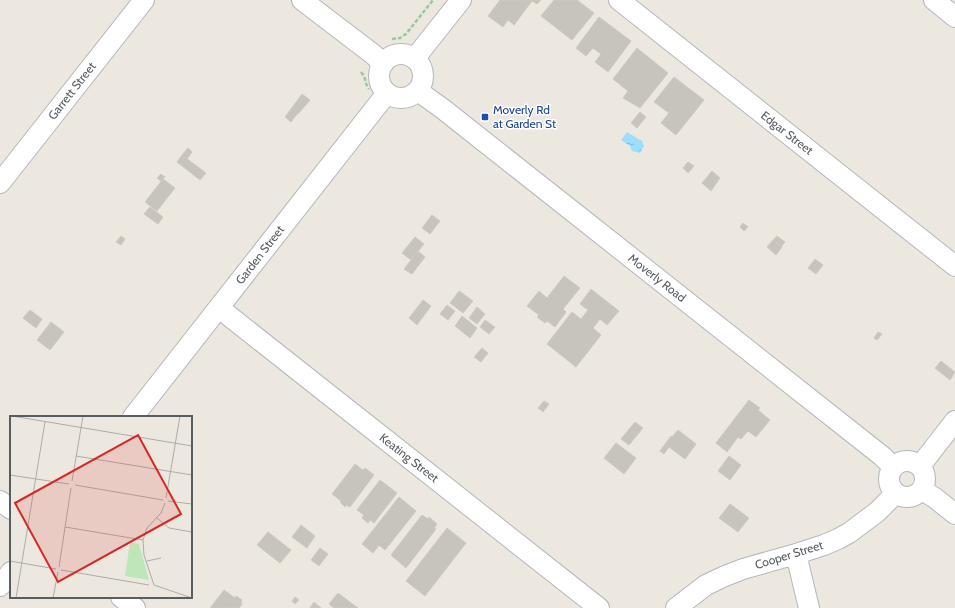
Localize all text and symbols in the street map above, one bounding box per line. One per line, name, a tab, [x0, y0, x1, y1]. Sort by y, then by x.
street label: Garrett Street	[44, 59, 99, 123]
place label: Moverly Rd at Garden St	[493, 102, 556, 131]
street label: Edgar Street	[758, 108, 816, 158]
marker: Moverly Rd at Garden St	[480, 112, 490, 122]
street label: Garden Street	[232, 222, 287, 287]
street label: Moverly Road	[625, 250, 689, 305]
inset map	[10, 416, 192, 598]
street label: Keating Street	[377, 430, 442, 485]
street label: Cooper Street	[753, 537, 825, 572]

